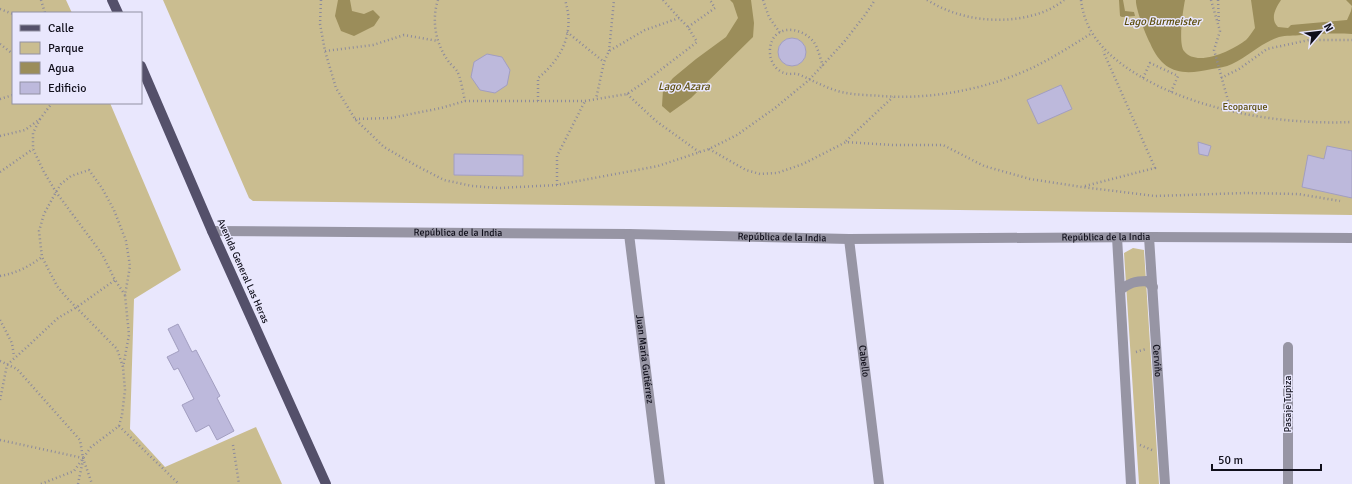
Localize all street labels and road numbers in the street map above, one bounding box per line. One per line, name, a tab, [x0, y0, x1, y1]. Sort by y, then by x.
street label: Avenida General Las Heras	[214, 217, 272, 326]
street label: República de la India	[414, 226, 502, 239]
street label: República de la India	[737, 230, 826, 244]
street label: República de la India	[1061, 231, 1150, 244]
street label: Juan María Gutiérrez	[633, 314, 656, 405]
street label: Cabello	[856, 344, 872, 378]
street label: Cerviño	[1150, 344, 1164, 377]
street label: Pasaje Tupiza	[1282, 375, 1294, 433]

